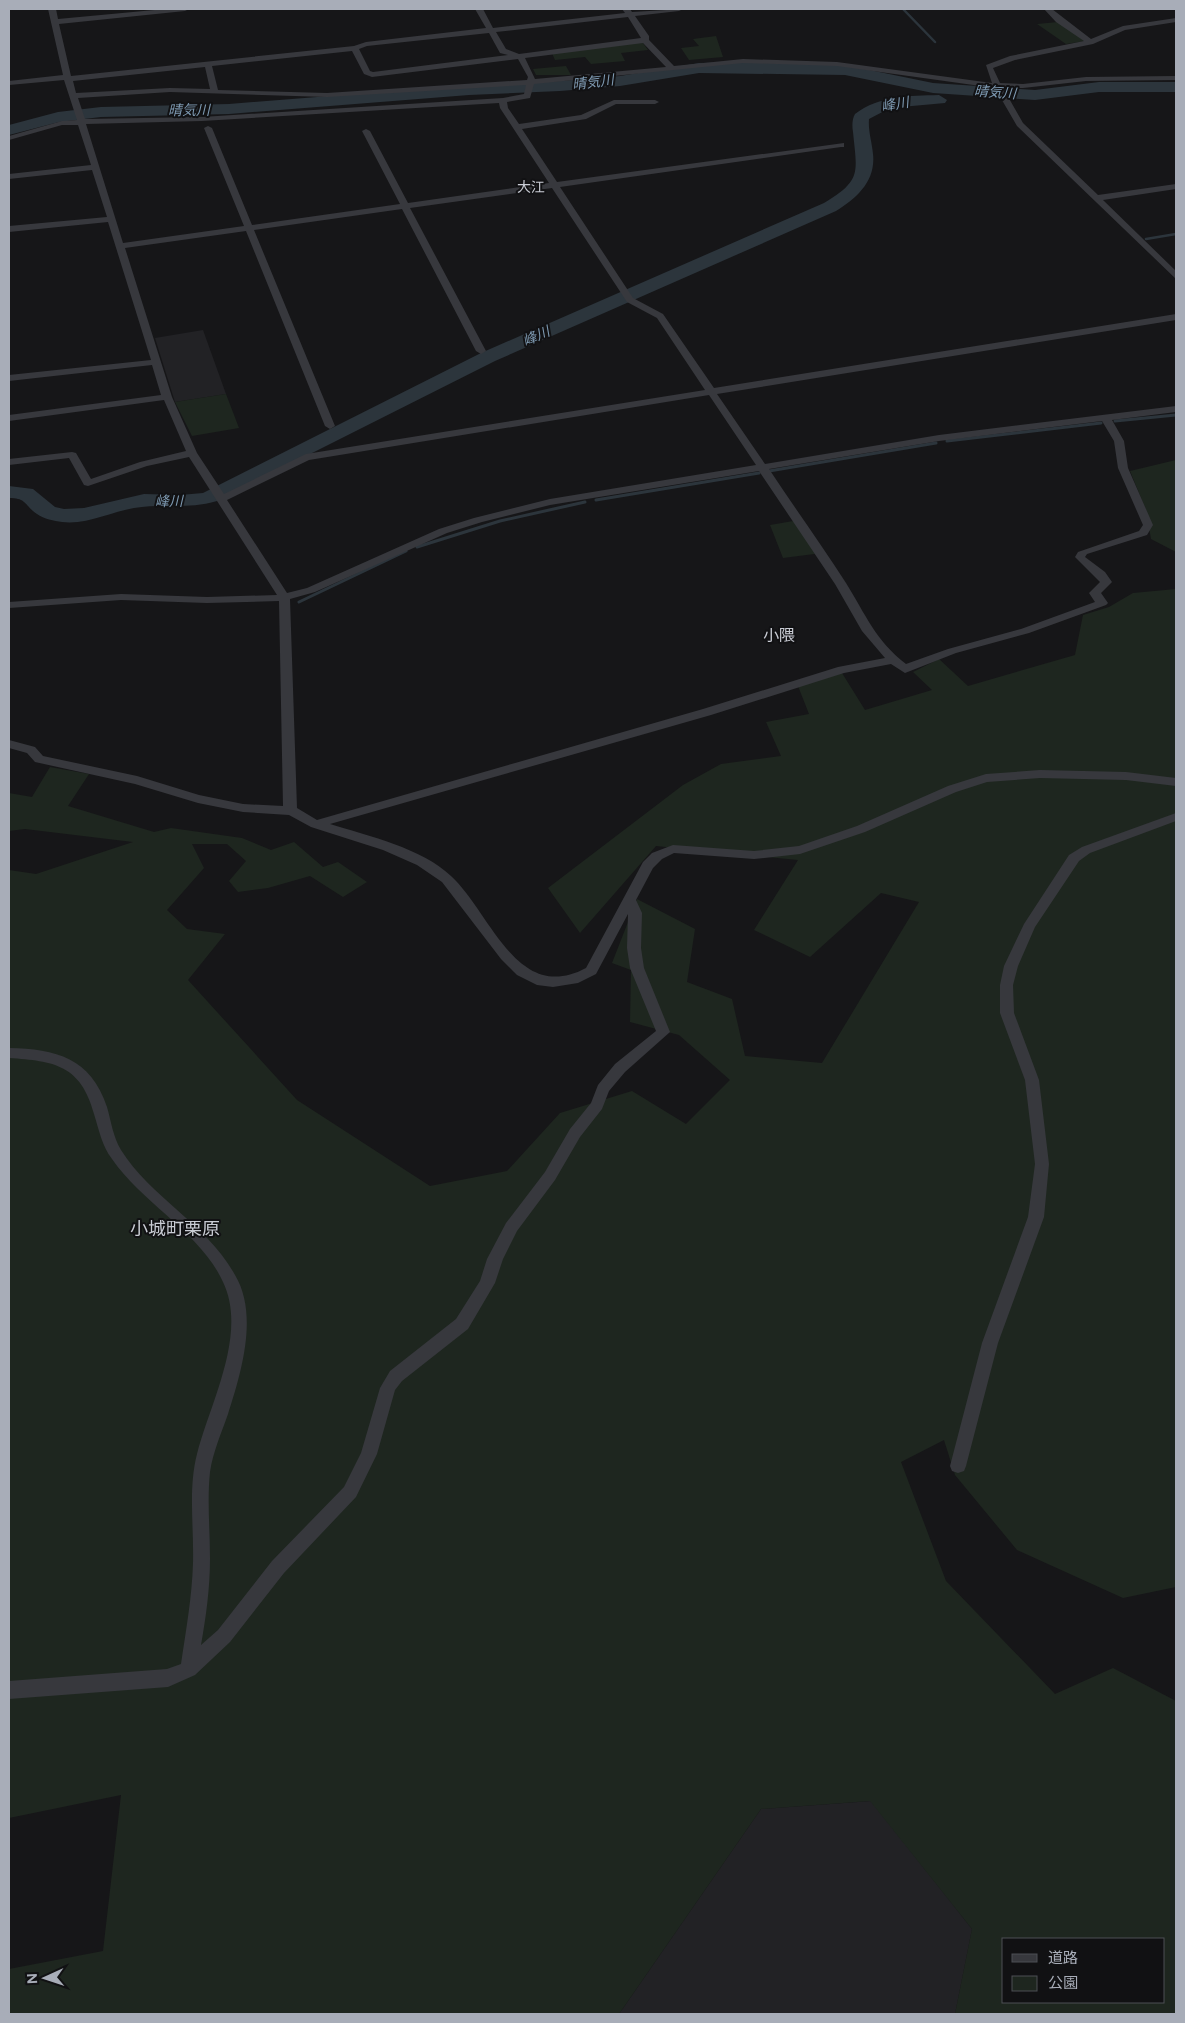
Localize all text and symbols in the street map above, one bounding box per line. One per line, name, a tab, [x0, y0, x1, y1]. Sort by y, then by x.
water label: 晴気川	[571, 71, 617, 93]
water label: 晴気川	[973, 83, 1019, 103]
water label: 峰川	[880, 93, 912, 115]
water label: 晴気川	[168, 102, 212, 119]
district label: 大江	[517, 179, 545, 196]
water label: 峰川	[520, 322, 554, 350]
water label: 峰川	[155, 493, 185, 510]
district label: 小隈	[763, 626, 795, 645]
district label: 小城町栗原	[130, 1218, 220, 1240]
legend	[1002, 1938, 1165, 2003]
text: 道路	[1048, 1949, 1078, 1967]
north arrow	[20, 1953, 70, 2003]
text: N	[24, 1973, 41, 1985]
text: 公園	[1048, 1974, 1078, 1992]

